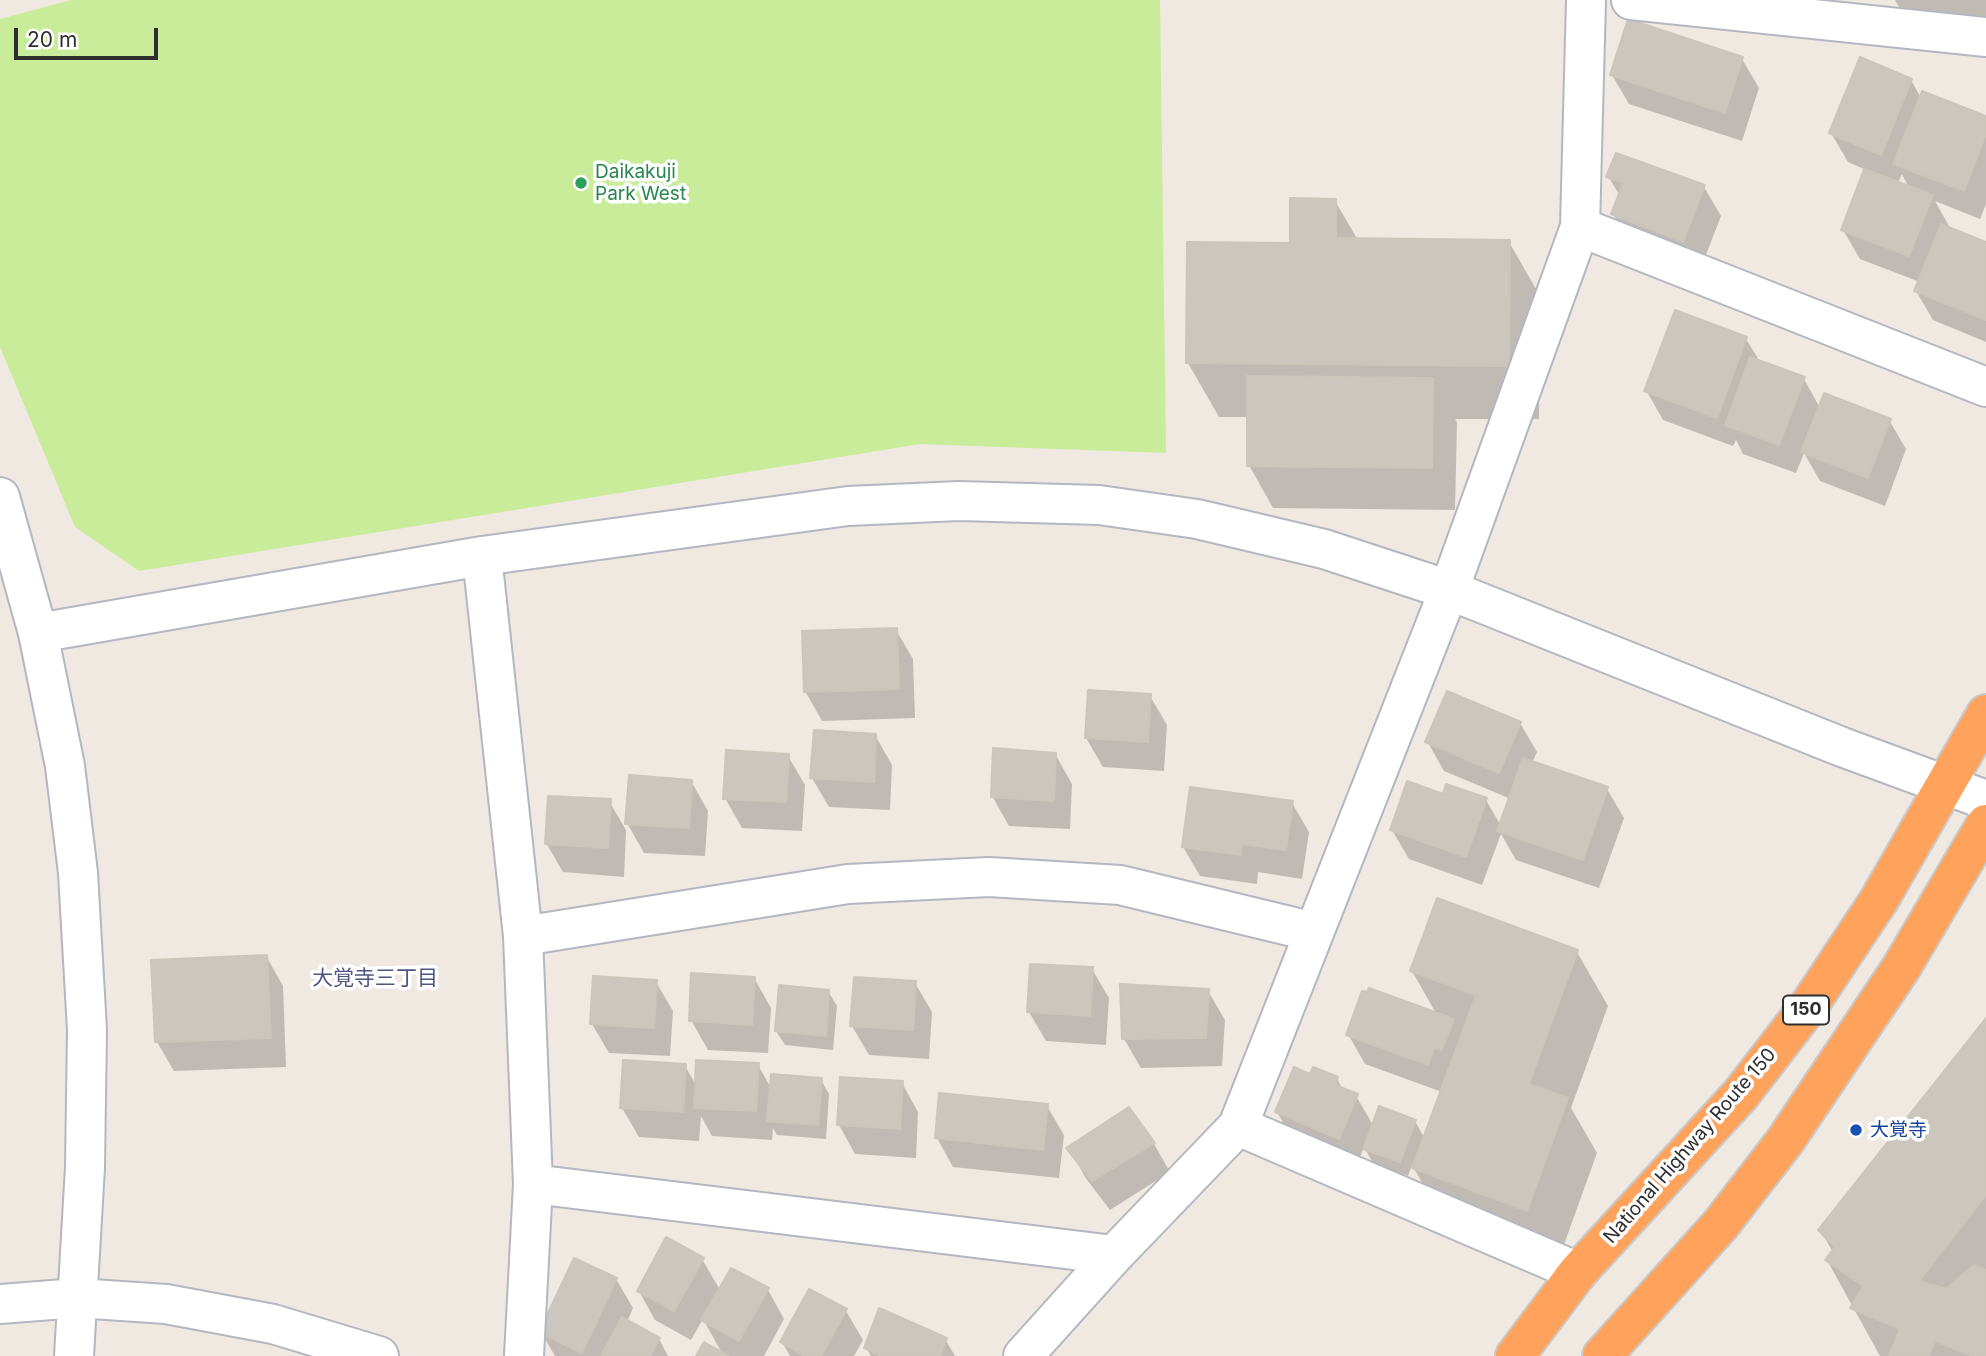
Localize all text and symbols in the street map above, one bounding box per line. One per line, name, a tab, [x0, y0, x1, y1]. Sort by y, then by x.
scale bar	[18, 14, 161, 58]
text: 20 m	[27, 27, 77, 52]
place label: Daikakuji Park West	[595, 161, 686, 205]
marker: Daikakuji Park West	[573, 175, 589, 191]
district label: 大覚寺三丁目	[312, 966, 438, 992]
road number: 150	[1783, 995, 1829, 1024]
street label: National Highway Route 150	[1599, 1044, 1781, 1248]
place label: 大覚寺	[1870, 1119, 1927, 1141]
marker: 大覚寺	[1848, 1122, 1864, 1138]

